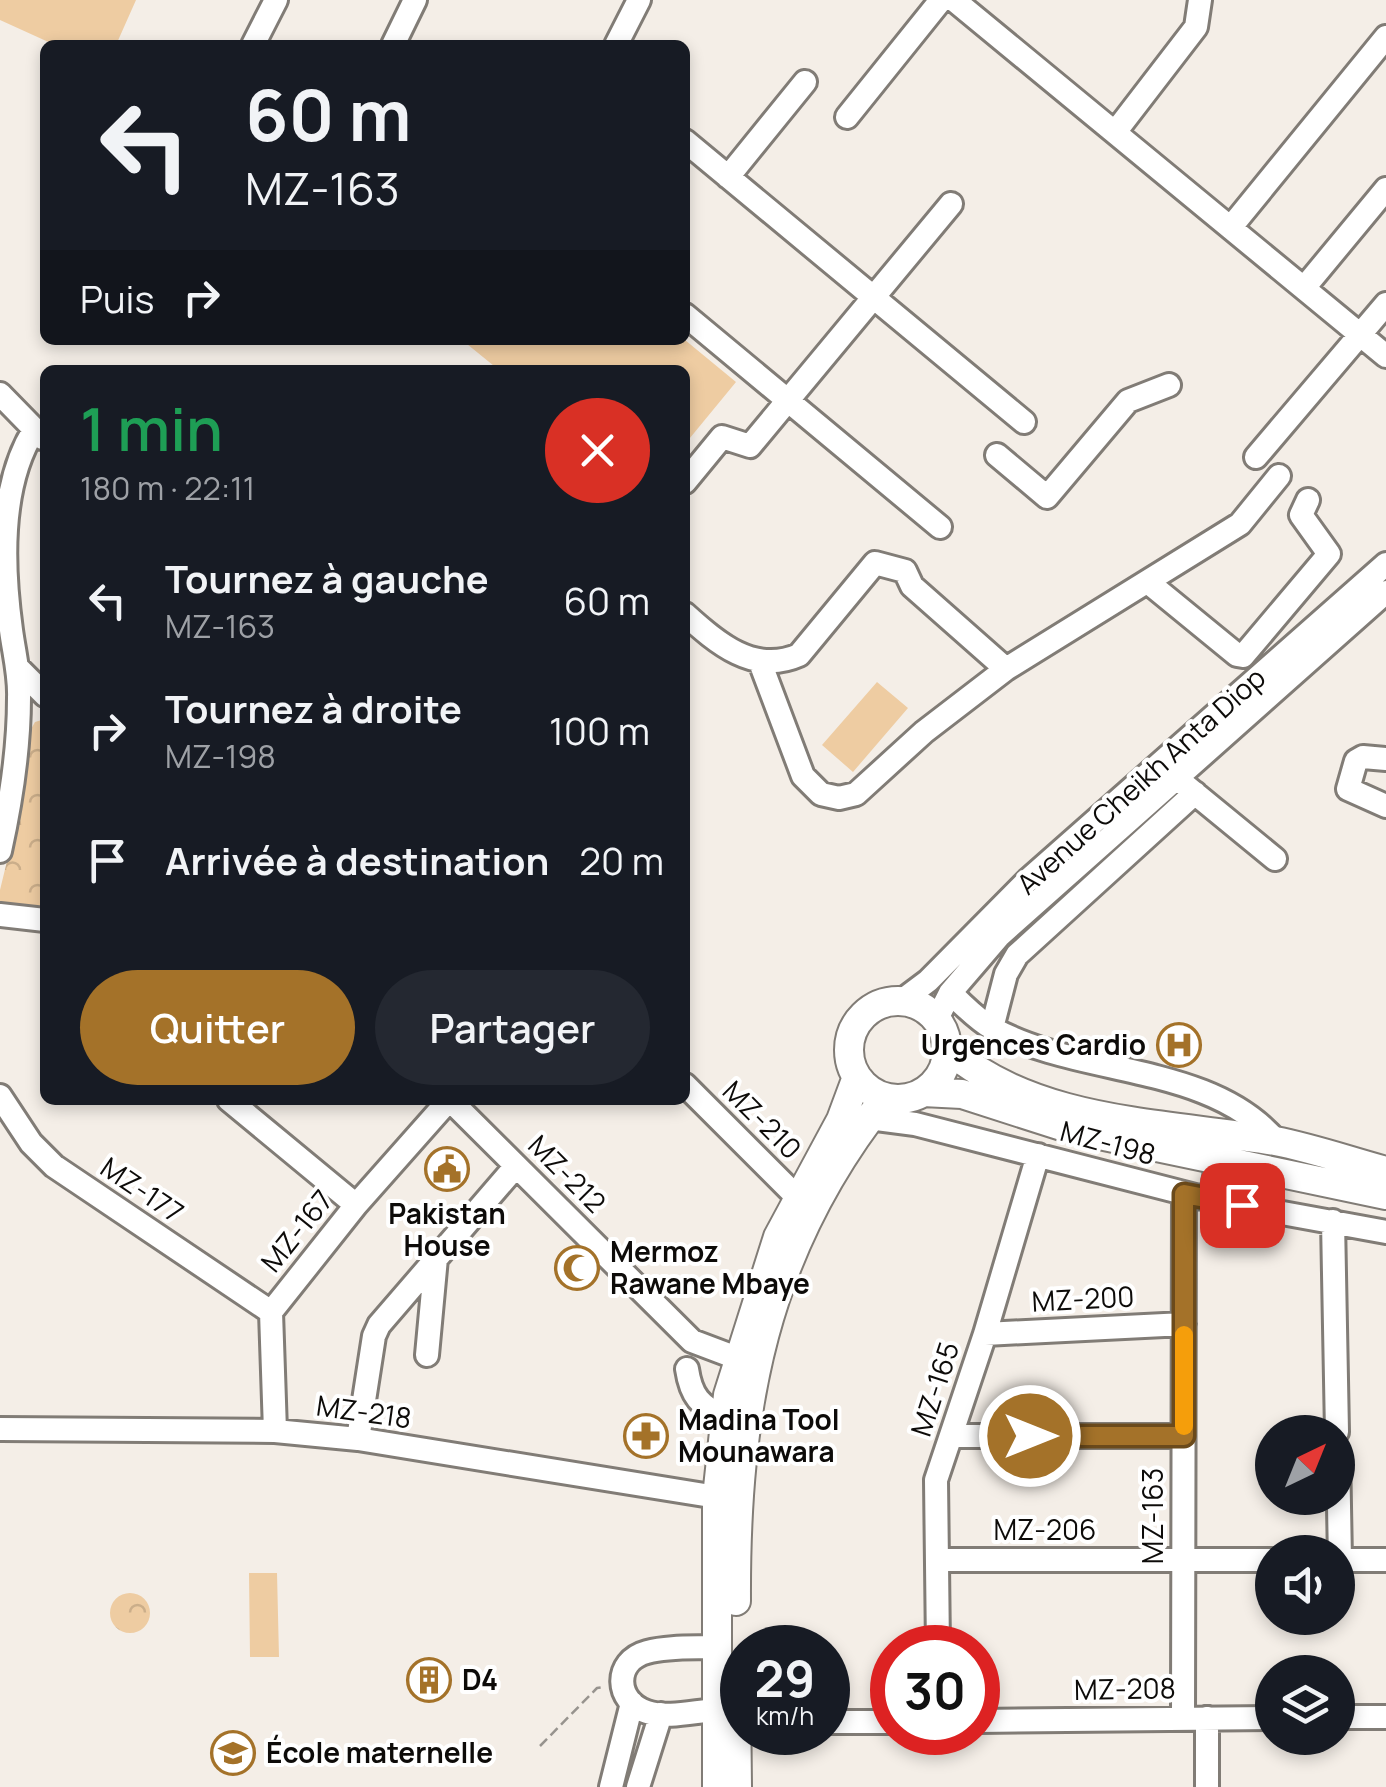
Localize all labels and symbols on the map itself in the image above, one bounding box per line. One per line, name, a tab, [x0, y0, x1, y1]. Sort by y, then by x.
street label: Avenue Cheikh Anta Diop	[1008, 658, 1273, 902]
hospital icon: Urgences Cardio	[1156, 1022, 1202, 1068]
place label: Urgences Cardio	[921, 1025, 1146, 1063]
street label: MZ-210	[715, 1072, 810, 1167]
street label: MZ-198	[1056, 1111, 1160, 1173]
street label: MZ-212	[521, 1126, 615, 1220]
public building icon: Pakistan House	[424, 1146, 470, 1192]
street label: MZ-177	[94, 1148, 191, 1231]
pin	[1200, 1163, 1285, 1248]
street label: MZ-167	[252, 1182, 341, 1279]
place label: Pakistan House	[388, 1194, 506, 1264]
place label: Mermoz Rawane Mbaye	[610, 1232, 810, 1302]
mosque icon: Mermoz Rawane Mbaye	[554, 1245, 600, 1291]
street label: MZ-200	[1031, 1276, 1135, 1320]
street label: MZ-165	[901, 1337, 967, 1441]
position arrow	[978, 1384, 1082, 1488]
street label: MZ-218	[314, 1386, 414, 1436]
place label: Madina Tool Mounawara	[678, 1400, 840, 1470]
pharmacy icon: Madina Tool Mounawara	[623, 1413, 669, 1459]
north arrow	[1255, 1415, 1355, 1515]
street label: MZ-163	[1133, 1468, 1171, 1564]
street label: MZ-206	[994, 1510, 1096, 1548]
speed limit sign: 30	[870, 1625, 1000, 1755]
building icon: D4	[406, 1657, 452, 1703]
place label: D4	[462, 1660, 498, 1698]
street label: MZ-208	[1074, 1668, 1176, 1708]
school or university icon: École maternelle	[210, 1730, 256, 1776]
place label: École maternelle	[266, 1733, 493, 1771]

